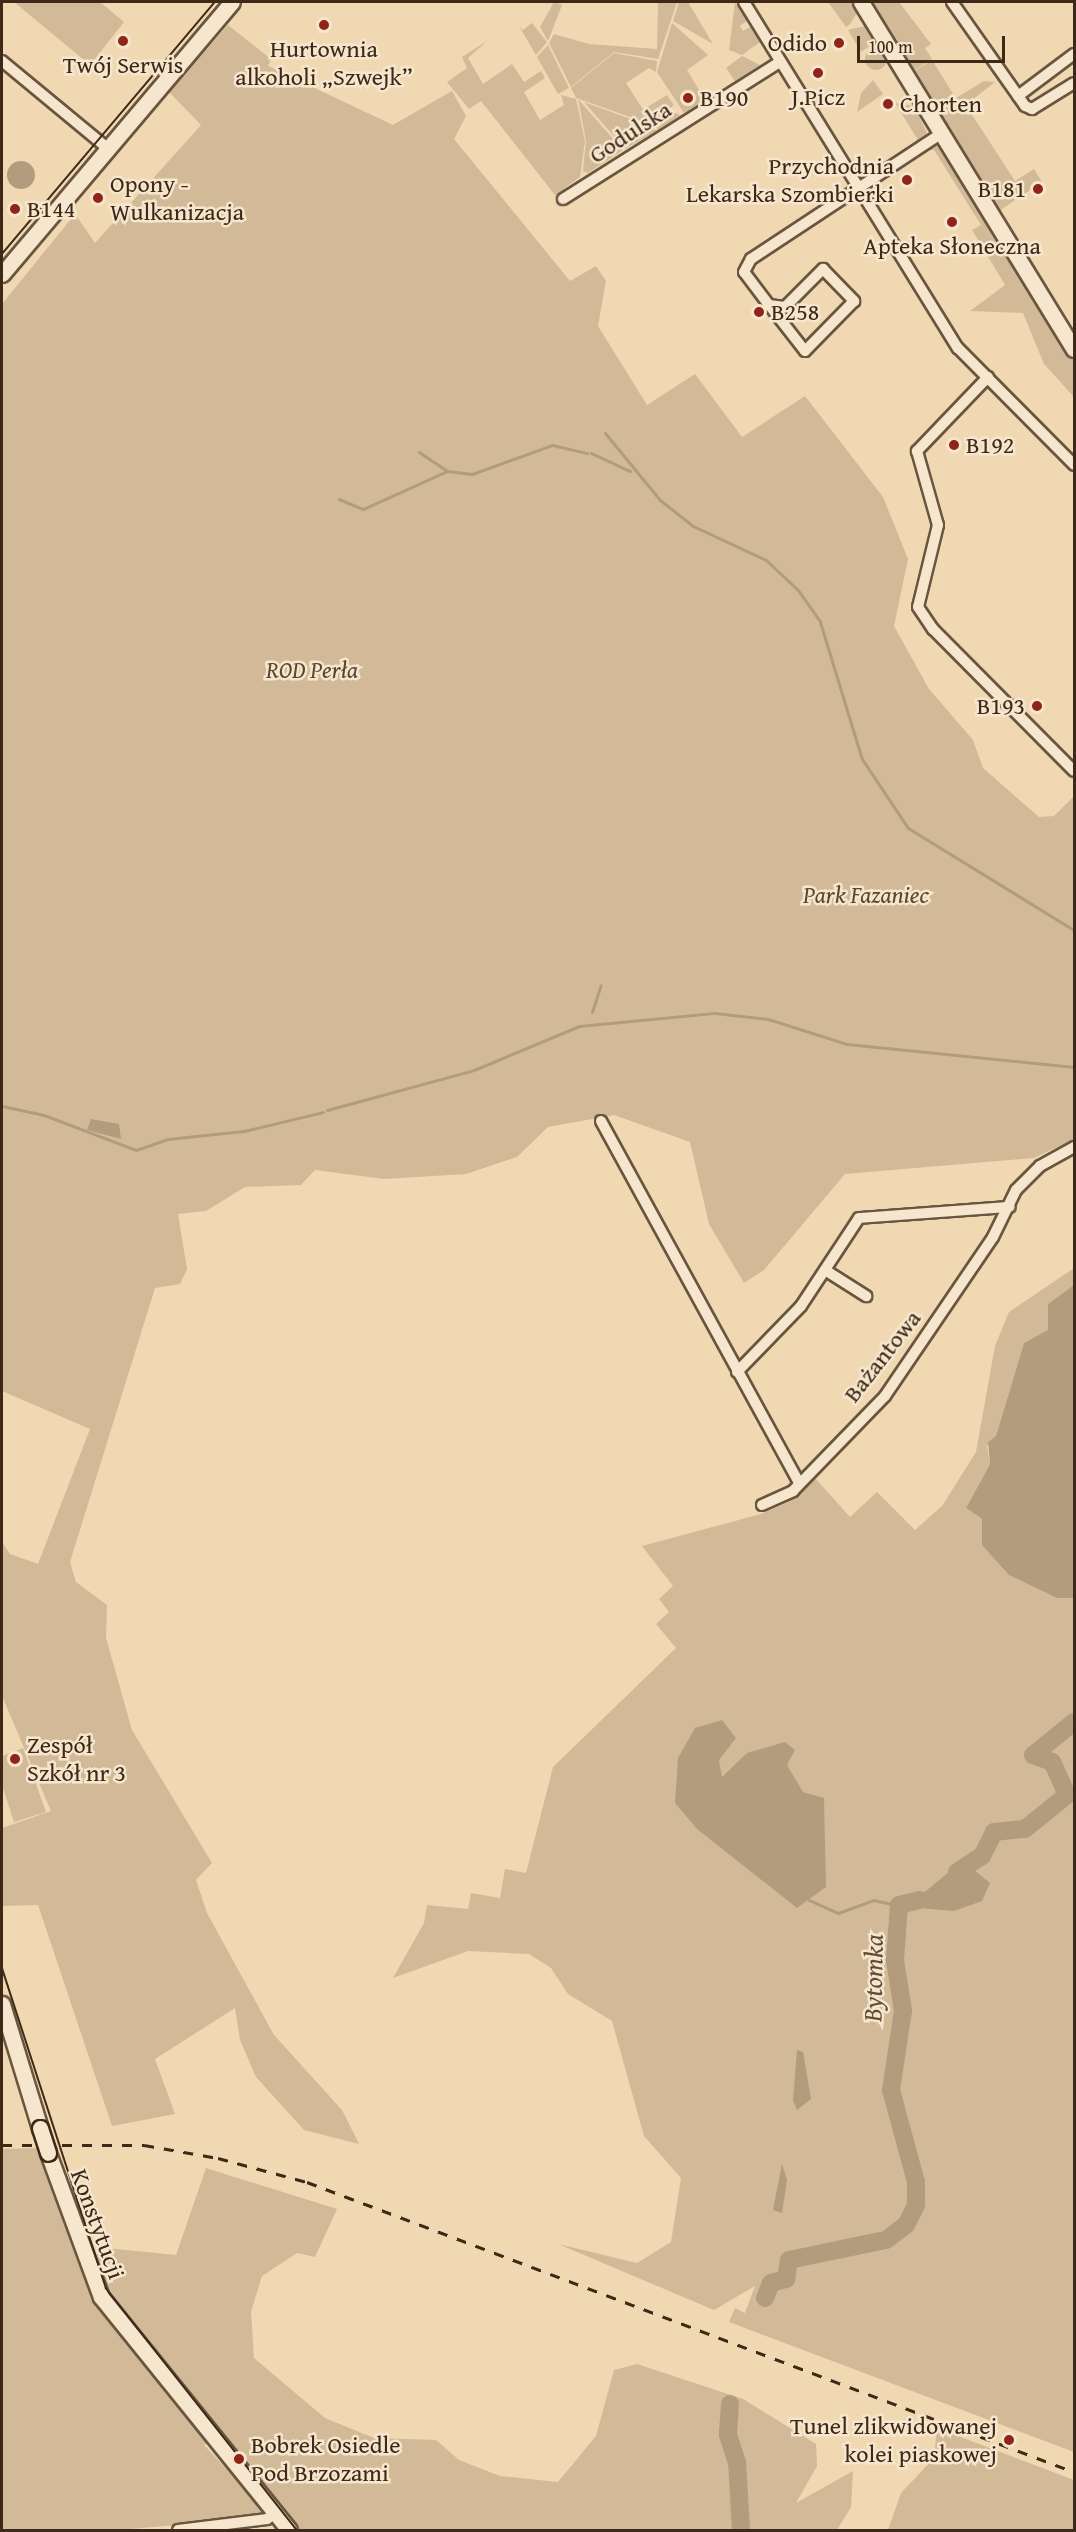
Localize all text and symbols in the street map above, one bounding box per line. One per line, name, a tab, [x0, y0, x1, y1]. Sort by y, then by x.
marker: Hurtownia alkoholi „Szwejk”	[317, 18, 331, 32]
scale bar	[860, 24, 1008, 62]
place label: Odido	[768, 29, 827, 57]
text: 100 m	[868, 33, 913, 60]
marker: Twój Serwis	[116, 34, 130, 48]
place label: Hurtownia alkoholi „Szwejk”	[235, 35, 413, 91]
marker: Odido	[832, 36, 846, 50]
place label: Twój Serwis	[63, 51, 183, 79]
marker: J.Picz	[811, 66, 825, 80]
place label: J.Picz	[791, 83, 845, 111]
place label: B190	[700, 84, 748, 112]
place label: Chorten	[900, 90, 982, 118]
marker: B190	[681, 91, 695, 105]
street label: Godulska	[584, 95, 676, 169]
marker: Chorten	[881, 97, 895, 111]
place label: Przychodnia Lekarska Szombierki	[686, 152, 894, 208]
place label: Opony - Wulkanizacja	[110, 170, 244, 226]
marker: Przychodnia Lekarska Szombierki	[898, 171, 916, 189]
place label: B181	[978, 175, 1026, 203]
marker: B181	[1031, 182, 1045, 196]
marker: Opony - Wulkanizacja	[91, 191, 105, 205]
place label: B144	[27, 195, 75, 223]
marker: B144	[8, 202, 22, 216]
marker: Apteka Słoneczna	[945, 215, 959, 229]
place label: Apteka Słoneczna	[863, 232, 1041, 260]
place label: B258	[771, 298, 819, 326]
marker: B258	[752, 305, 766, 319]
place label: B192	[966, 431, 1014, 459]
marker: B192	[947, 438, 961, 452]
park label: ROD Perła	[266, 656, 358, 684]
place label: B193	[977, 692, 1025, 720]
marker: B193	[1030, 699, 1044, 713]
park label: Park Fazaniec	[803, 881, 929, 909]
street label: Bażantowa	[837, 1304, 927, 1408]
place label: Zespół Szkół nr 3	[27, 1731, 126, 1787]
marker: Zespół Szkół nr 3	[8, 1752, 22, 1766]
water label: Bytomka	[857, 1934, 889, 2022]
street label: Konstytucji	[65, 2165, 131, 2283]
place label: Tunel zlikwidowanej kolei piaskowej	[790, 2412, 997, 2468]
place label: Bobrek Osiedle Pod Brzozami	[251, 2431, 400, 2487]
marker: Tunel zlikwidowanej kolei piaskowej	[1002, 2433, 1016, 2447]
marker: Bobrek Osiedle Pod Brzozami	[232, 2452, 246, 2466]

